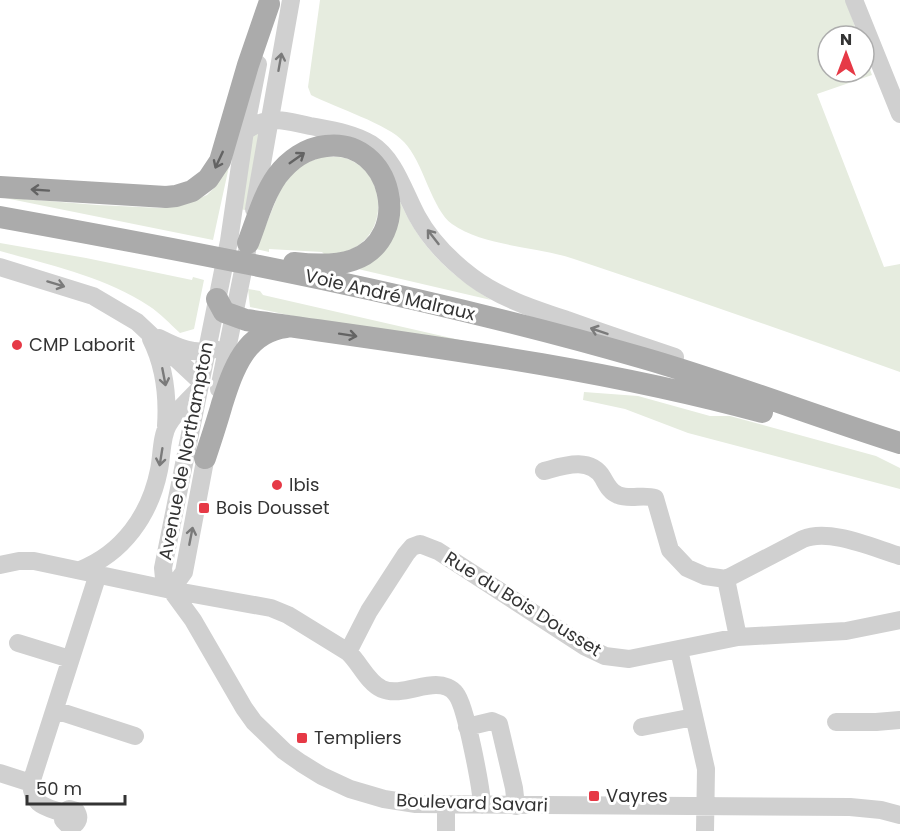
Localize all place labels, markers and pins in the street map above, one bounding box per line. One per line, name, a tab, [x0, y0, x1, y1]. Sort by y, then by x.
place label: CMP Laborit	[29, 332, 135, 357]
marker: CMP Laborit	[10, 338, 24, 352]
place label: Ibis	[289, 472, 319, 497]
marker: Ibis	[270, 478, 284, 492]
place label: Bois Dousset	[216, 495, 329, 520]
marker: Bois Dousset	[197, 501, 211, 515]
place label: Templiers	[314, 725, 402, 750]
marker: Templiers	[295, 731, 309, 745]
place label: Vayres	[606, 783, 668, 808]
marker: Vayres	[587, 789, 601, 803]

